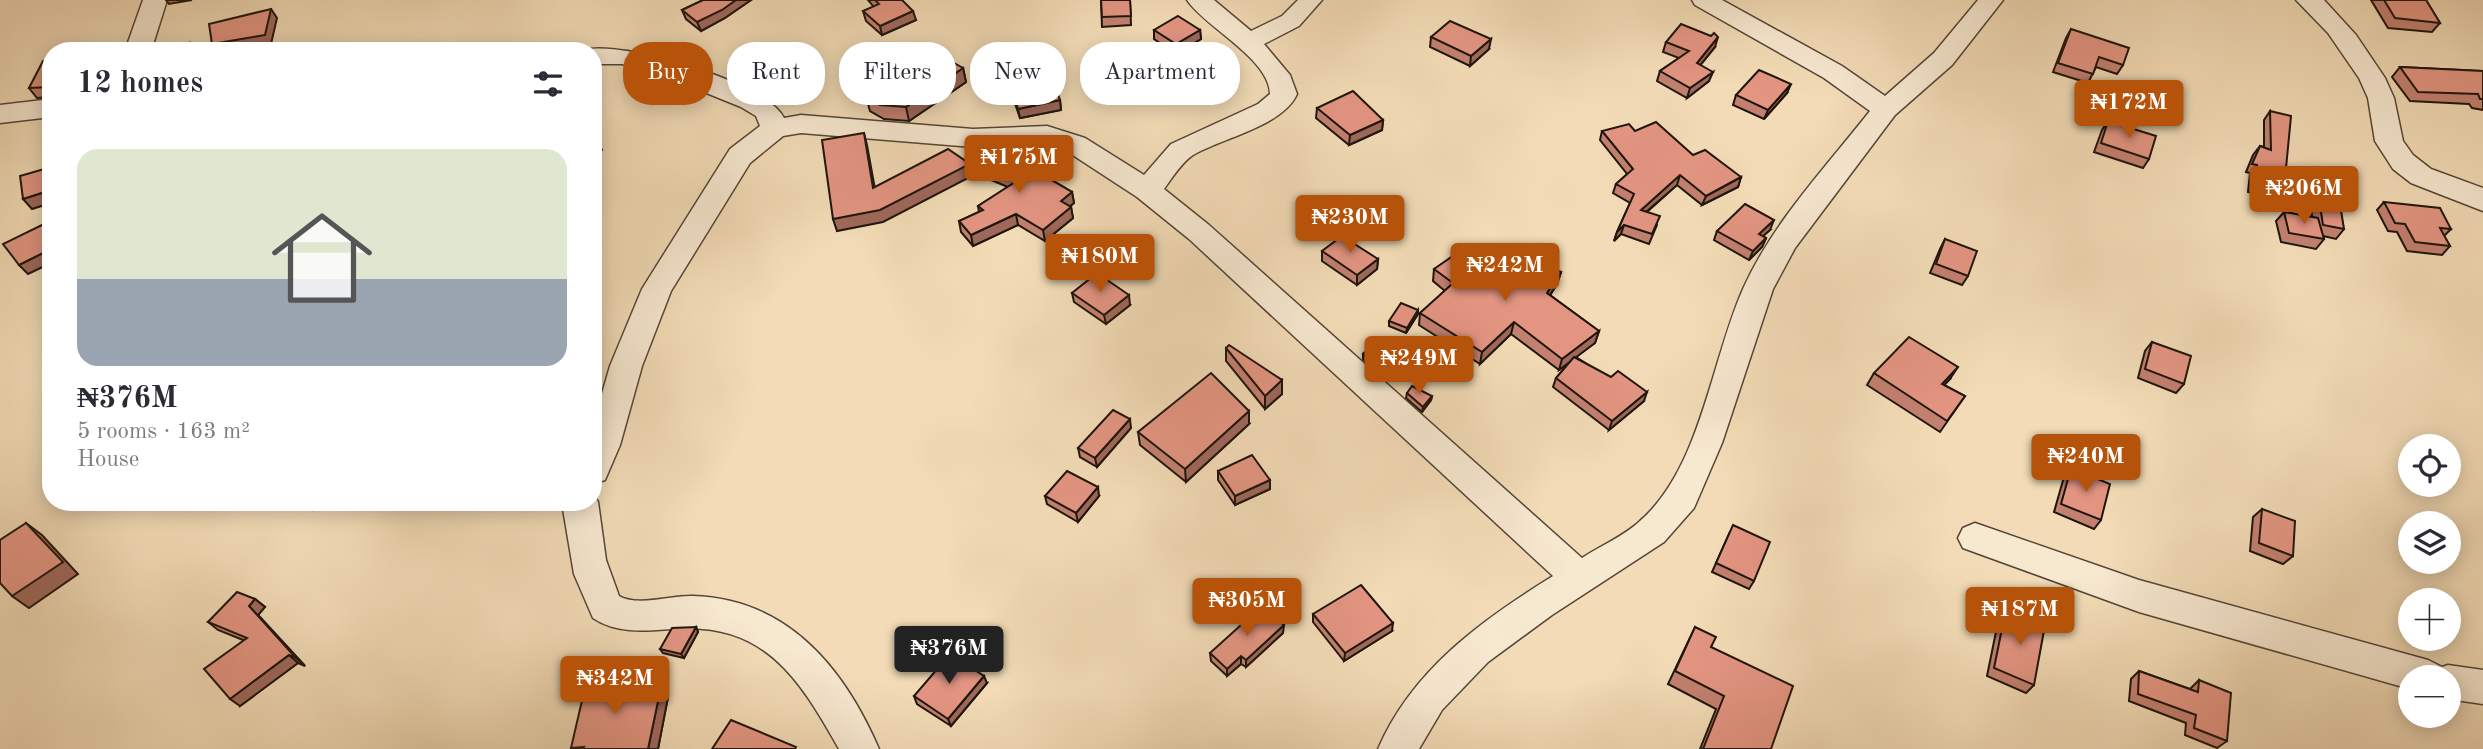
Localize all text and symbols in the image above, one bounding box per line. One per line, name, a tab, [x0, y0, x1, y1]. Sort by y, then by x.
chip: Buy	[623, 42, 713, 105]
chip: Rent	[727, 42, 825, 105]
chip: Filters	[839, 42, 956, 105]
chip: New	[970, 42, 1066, 105]
chip: Apartment	[1080, 42, 1240, 105]
icon: filters	[529, 65, 567, 103]
text: 12 homes	[77, 69, 203, 99]
pin: ₦172M	[2080, 80, 2178, 140]
text: ₦172M	[2090, 91, 2168, 114]
pin: ₦175M	[970, 136, 1068, 195]
text: ₦175M	[980, 146, 1058, 169]
pin: ₦206M	[2255, 166, 2353, 226]
text: ₦206M	[2265, 177, 2343, 200]
icon: home	[259, 195, 385, 321]
pin: ₦230M	[1301, 196, 1399, 255]
text: ₦230M	[1311, 206, 1389, 229]
pin: ₦180M	[1051, 234, 1149, 294]
pin: ₦242M	[1456, 244, 1554, 303]
text: ₦180M	[1061, 245, 1139, 268]
text: ₦242M	[1466, 254, 1544, 277]
pin: ₦249M	[1370, 336, 1468, 396]
text: ₦249M	[1380, 347, 1458, 370]
text: ₦376M	[77, 384, 178, 414]
text: 5 rooms · 163 m²	[77, 420, 250, 443]
pin: ₦240M	[2037, 434, 2135, 494]
map controls	[2398, 434, 2461, 728]
button: locate	[2398, 434, 2461, 497]
text: ₦240M	[2047, 445, 2125, 468]
text: House	[77, 448, 139, 471]
button: layers	[2398, 511, 2461, 574]
pin: ₦305M	[1198, 578, 1296, 638]
pin: ₦187M	[1971, 588, 2069, 647]
button: +	[2398, 588, 2461, 651]
text: ₦305M	[1208, 589, 1286, 612]
text: ₦187M	[1981, 598, 2059, 621]
pin: ₦376M	[900, 626, 998, 686]
text: ₦376M	[910, 637, 988, 660]
pin: ₦342M	[566, 656, 664, 716]
button: −	[2398, 665, 2461, 728]
text: ₦342M	[576, 667, 654, 690]

